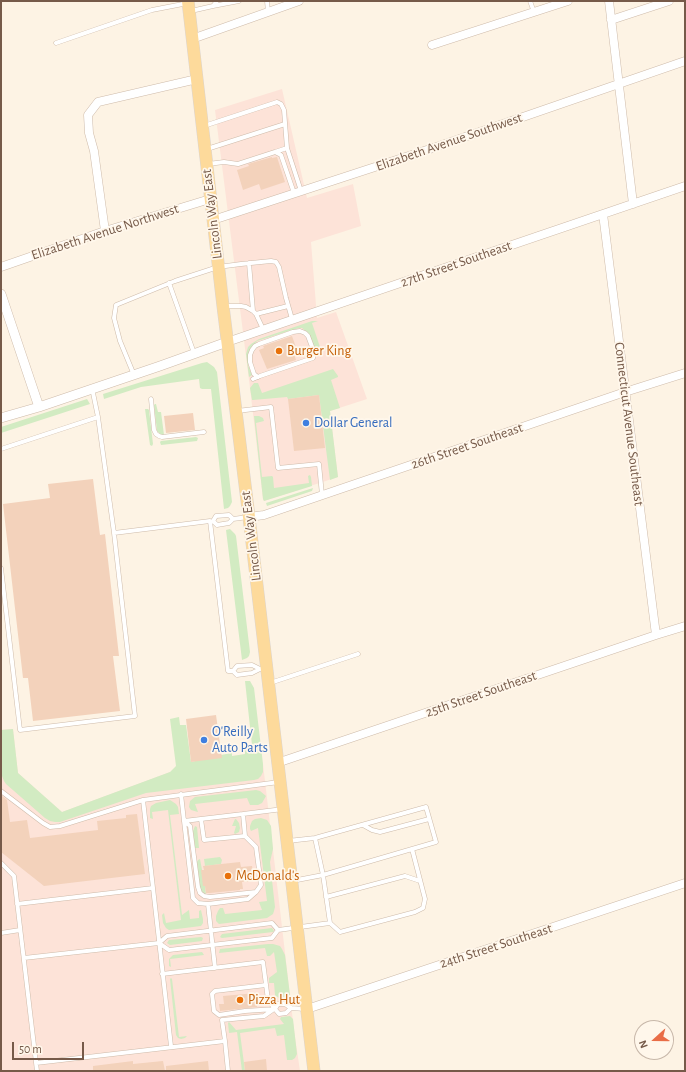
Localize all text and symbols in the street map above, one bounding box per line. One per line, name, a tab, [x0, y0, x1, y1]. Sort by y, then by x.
street label: Elizabeth Avenue Southwest	[374, 109, 524, 175]
street label: Lincoln Way East	[198, 168, 226, 260]
street label: Elizabeth Avenue Northwest	[29, 200, 181, 264]
street label: 27th Street Southeast	[398, 237, 514, 291]
street label: Connecticut Avenue Southeast	[611, 341, 647, 507]
place label: Burger King	[287, 343, 351, 359]
marker: Burger King	[274, 346, 284, 356]
place label: Dollar General	[314, 415, 393, 431]
marker: Dollar General	[301, 418, 311, 428]
street label: 26th Street Southeast	[409, 419, 525, 473]
street label: Lincoln Way East	[237, 490, 265, 582]
street label: 25th Street Southeast	[423, 667, 539, 721]
place label: O'Reilly Auto Parts	[212, 724, 268, 756]
marker: O'Reilly Auto Parts	[199, 735, 209, 745]
place label: McDonald's	[236, 868, 299, 884]
marker: McDonald's	[223, 871, 233, 881]
street label: 24th Street Southeast	[438, 920, 554, 972]
place label: Pizza Hut	[248, 992, 300, 1008]
marker: Pizza Hut	[235, 995, 245, 1005]
north arrow	[634, 1020, 674, 1060]
scale bar	[14, 1034, 86, 1060]
text: N	[637, 1039, 650, 1050]
text: 50 m	[19, 1043, 42, 1055]

